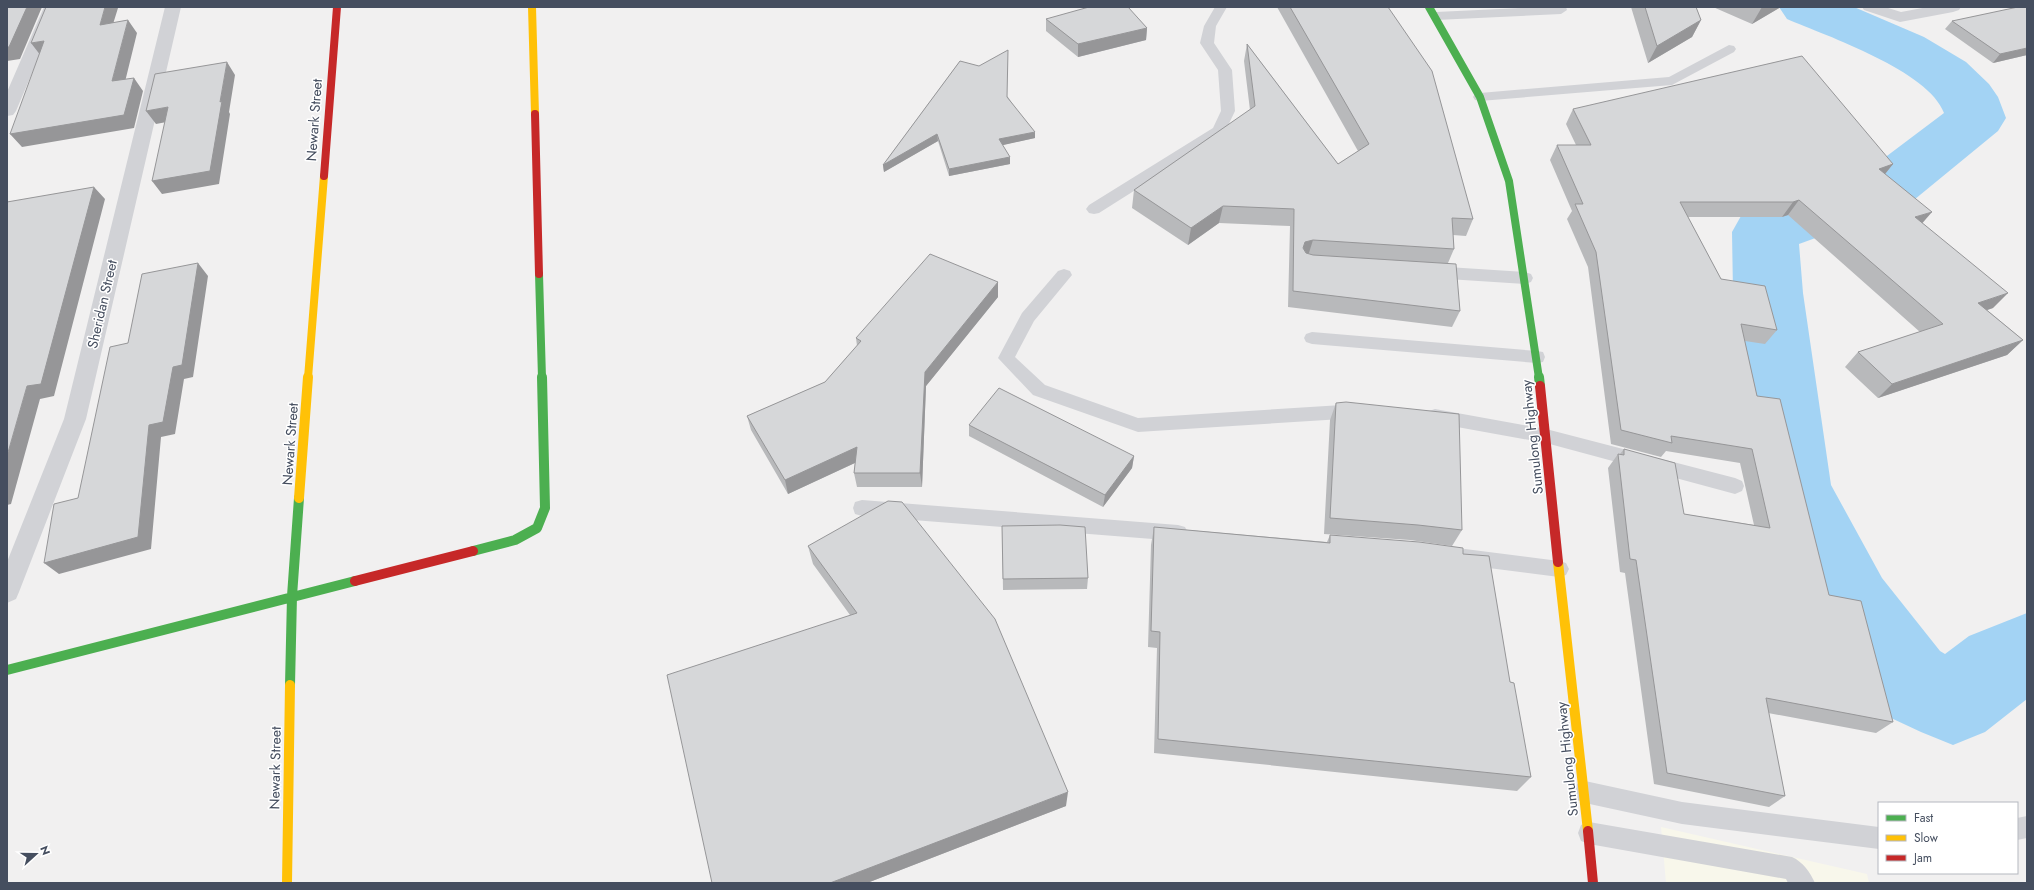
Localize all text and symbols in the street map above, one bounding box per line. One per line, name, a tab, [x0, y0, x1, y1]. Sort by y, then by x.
street label: Newark Street	[301, 77, 327, 162]
street label: Sheridan Street	[82, 257, 122, 350]
street label: Sumulong Highway	[1516, 378, 1548, 495]
street label: Newark Street	[277, 401, 303, 486]
street label: Sumulong Highway	[1551, 700, 1583, 817]
street label: Newark Street	[264, 726, 286, 810]
legend	[1878, 802, 2018, 874]
text: Fast	[1914, 809, 1933, 827]
text: Slow	[1914, 829, 1939, 847]
north arrow	[16, 834, 56, 874]
text: N	[36, 843, 54, 857]
text: Jam	[1912, 849, 1932, 867]

